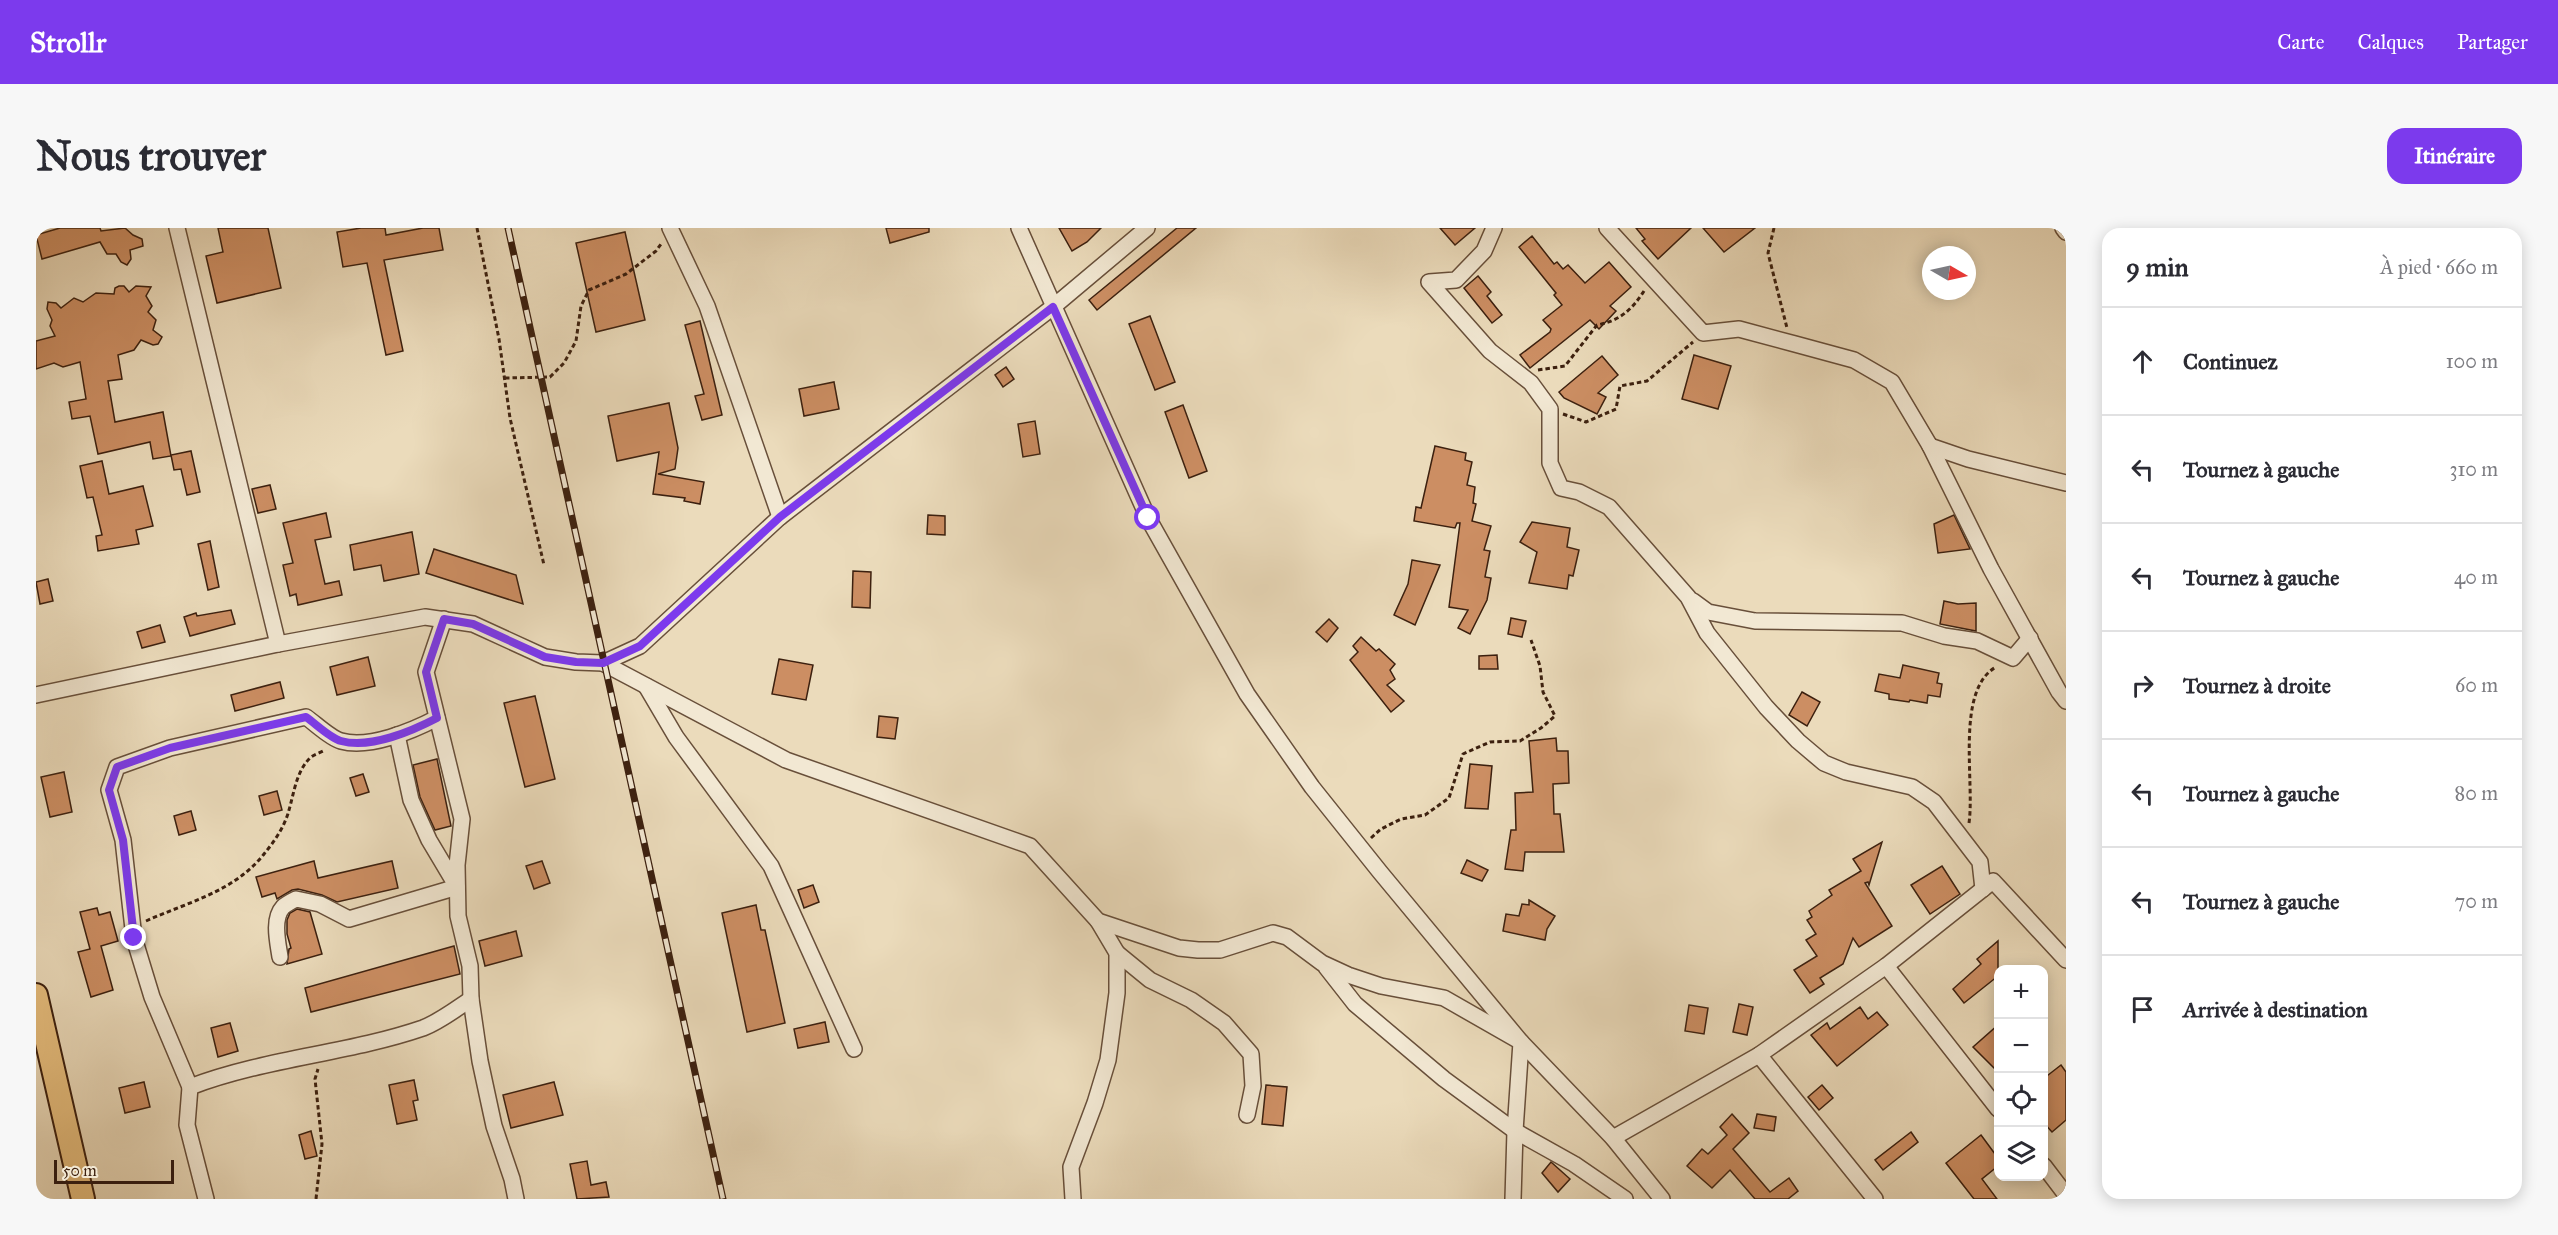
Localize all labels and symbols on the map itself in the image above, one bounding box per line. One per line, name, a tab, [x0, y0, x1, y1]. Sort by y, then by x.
north arrow	[1922, 246, 1976, 300]
route start	[1134, 504, 1160, 530]
route end	[120, 924, 146, 950]
scale bar	[54, 1157, 174, 1184]

